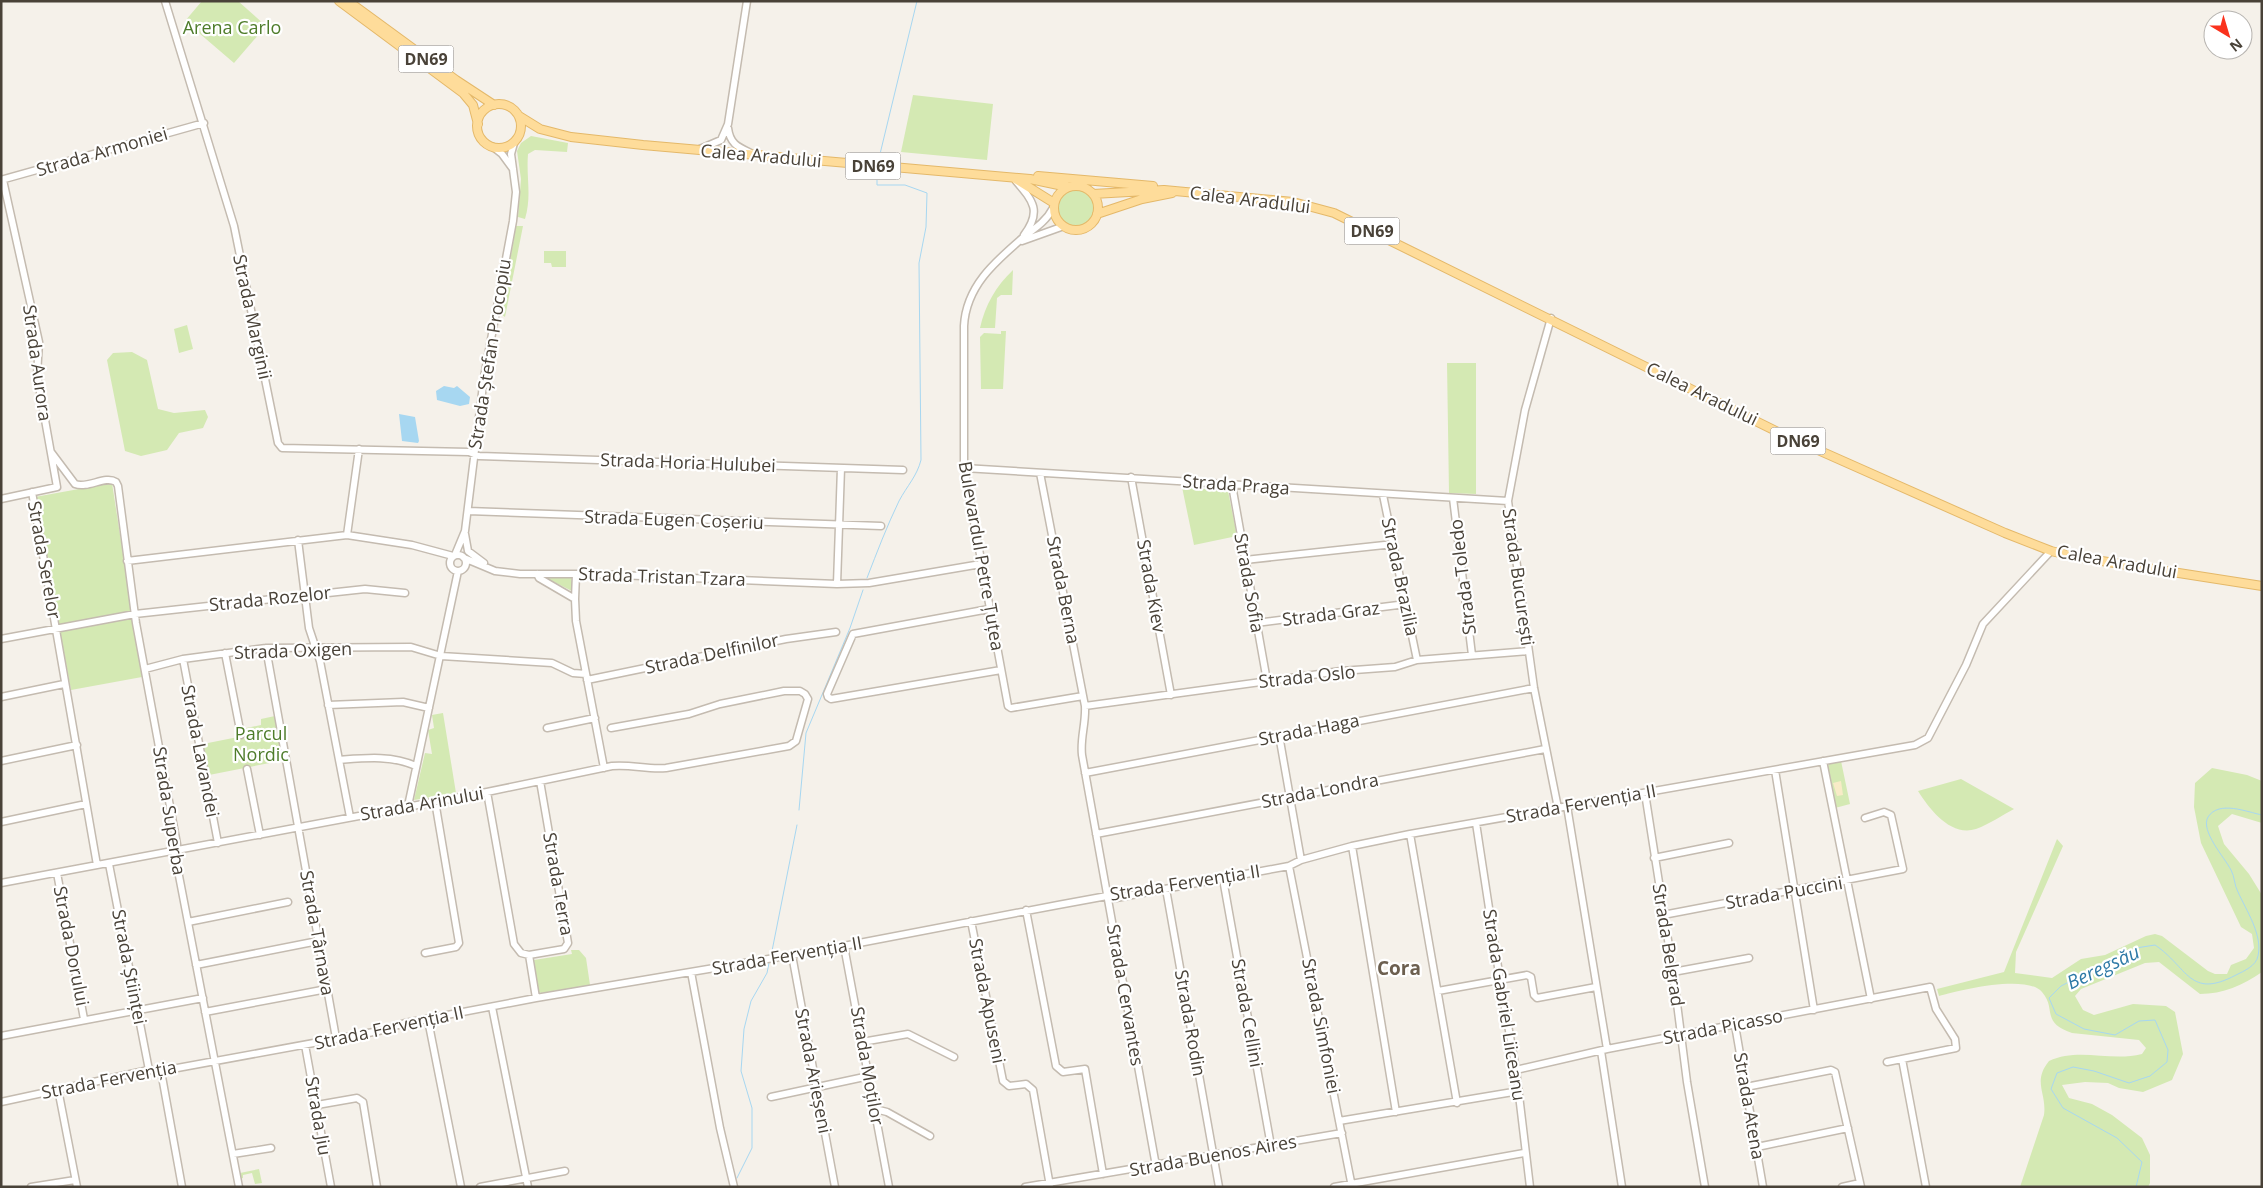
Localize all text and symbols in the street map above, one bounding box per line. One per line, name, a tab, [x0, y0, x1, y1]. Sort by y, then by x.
north arrow	[2203, 10, 2253, 60]
park label: Arena Carlo	[183, 15, 281, 39]
text: N	[2226, 35, 2247, 57]
road number: DN69	[398, 46, 454, 72]
street label: Strada Armoniei	[33, 121, 170, 181]
street label: Calea Aradului	[699, 138, 823, 172]
road number: DN69	[846, 153, 900, 180]
street label: Calea Aradului	[1188, 180, 1312, 218]
road number: DN69	[1344, 218, 1400, 245]
street label: Strada Marginii	[228, 252, 278, 382]
street label: Strada Ștefan Procopiu	[462, 257, 516, 451]
street label: Strada Aurora	[18, 303, 58, 423]
street label: Calea Aradului	[1643, 356, 1762, 431]
road number: DN69	[1770, 428, 1826, 454]
street label: Strada Horia Hulubei	[600, 447, 776, 477]
street label: Bulevardul Petre Țuțea	[954, 459, 1010, 652]
street label: Strada Praga	[1182, 468, 1290, 500]
street label: Strada Serelor	[23, 499, 67, 621]
street label: Strada Eugen Coșeriu	[584, 504, 764, 534]
street label: Strada București	[1497, 507, 1541, 647]
street label: Strada Brazilia	[1377, 515, 1425, 638]
street label: Strada Toledo	[1443, 518, 1481, 636]
street label: Strada Sofia	[1229, 531, 1271, 634]
street label: Strada Berna	[1042, 534, 1086, 646]
street label: Strada Kiev	[1132, 537, 1172, 634]
street label: Calea Aradului	[2055, 539, 2179, 583]
street label: Strada Tristan Tzara	[578, 561, 746, 591]
street label: Strada Rozelor	[208, 580, 333, 616]
street label: Strada Graz	[1281, 595, 1381, 631]
street label: Strada Delfinilor	[643, 627, 781, 679]
street label: Strada Oxigen	[233, 636, 352, 664]
street label: Strada Oslo	[1257, 659, 1357, 693]
street label: Strada Lavandei	[176, 683, 226, 819]
street label: Strada Haga	[1256, 707, 1361, 751]
park label: Parcul Nordic	[233, 721, 289, 766]
street label: Strada Superba	[148, 745, 192, 877]
street label: Strada Londra	[1259, 767, 1380, 813]
street label: Strada Fervenția II	[1504, 778, 1658, 828]
street label: Strada Arinului	[358, 780, 485, 826]
street label: Strada Terra	[538, 830, 580, 937]
street label: Strada Fervenția II	[1108, 858, 1262, 906]
street label: Strada Târnava	[295, 868, 341, 997]
street label: Strada Puccini	[1723, 870, 1844, 914]
street label: Strada Belgrad	[1647, 882, 1691, 1008]
street label: Strada Dorului	[49, 884, 95, 1008]
street label: Strada Științei	[107, 907, 153, 1026]
street label: Strada Gabriel Liiceanu	[1478, 907, 1532, 1103]
street label: Strada Cervantes	[1102, 922, 1150, 1067]
street label: Strada Fervenția II	[710, 930, 864, 980]
street label: Strada Apuseni	[964, 936, 1012, 1065]
water label: Beregsău	[2062, 939, 2144, 995]
district label: Cora	[1377, 955, 1421, 981]
street label: Strada Simfoniei	[1297, 956, 1347, 1096]
street label: Strada Cellini	[1227, 957, 1269, 1069]
street label: Strada Rodin	[1170, 968, 1212, 1078]
street label: Strada Fervenția II	[312, 999, 466, 1055]
street label: Strada Picasso	[1661, 1003, 1785, 1049]
street label: Strada Moților	[846, 1005, 890, 1128]
street label: Strada Arieșeni	[790, 1006, 838, 1135]
street label: Strada Atena	[1729, 1050, 1771, 1161]
street label: Strada Fervenția	[39, 1054, 178, 1104]
street label: Strada Jiu	[300, 1074, 338, 1157]
street label: Strada Buenos Aires	[1127, 1129, 1298, 1182]

